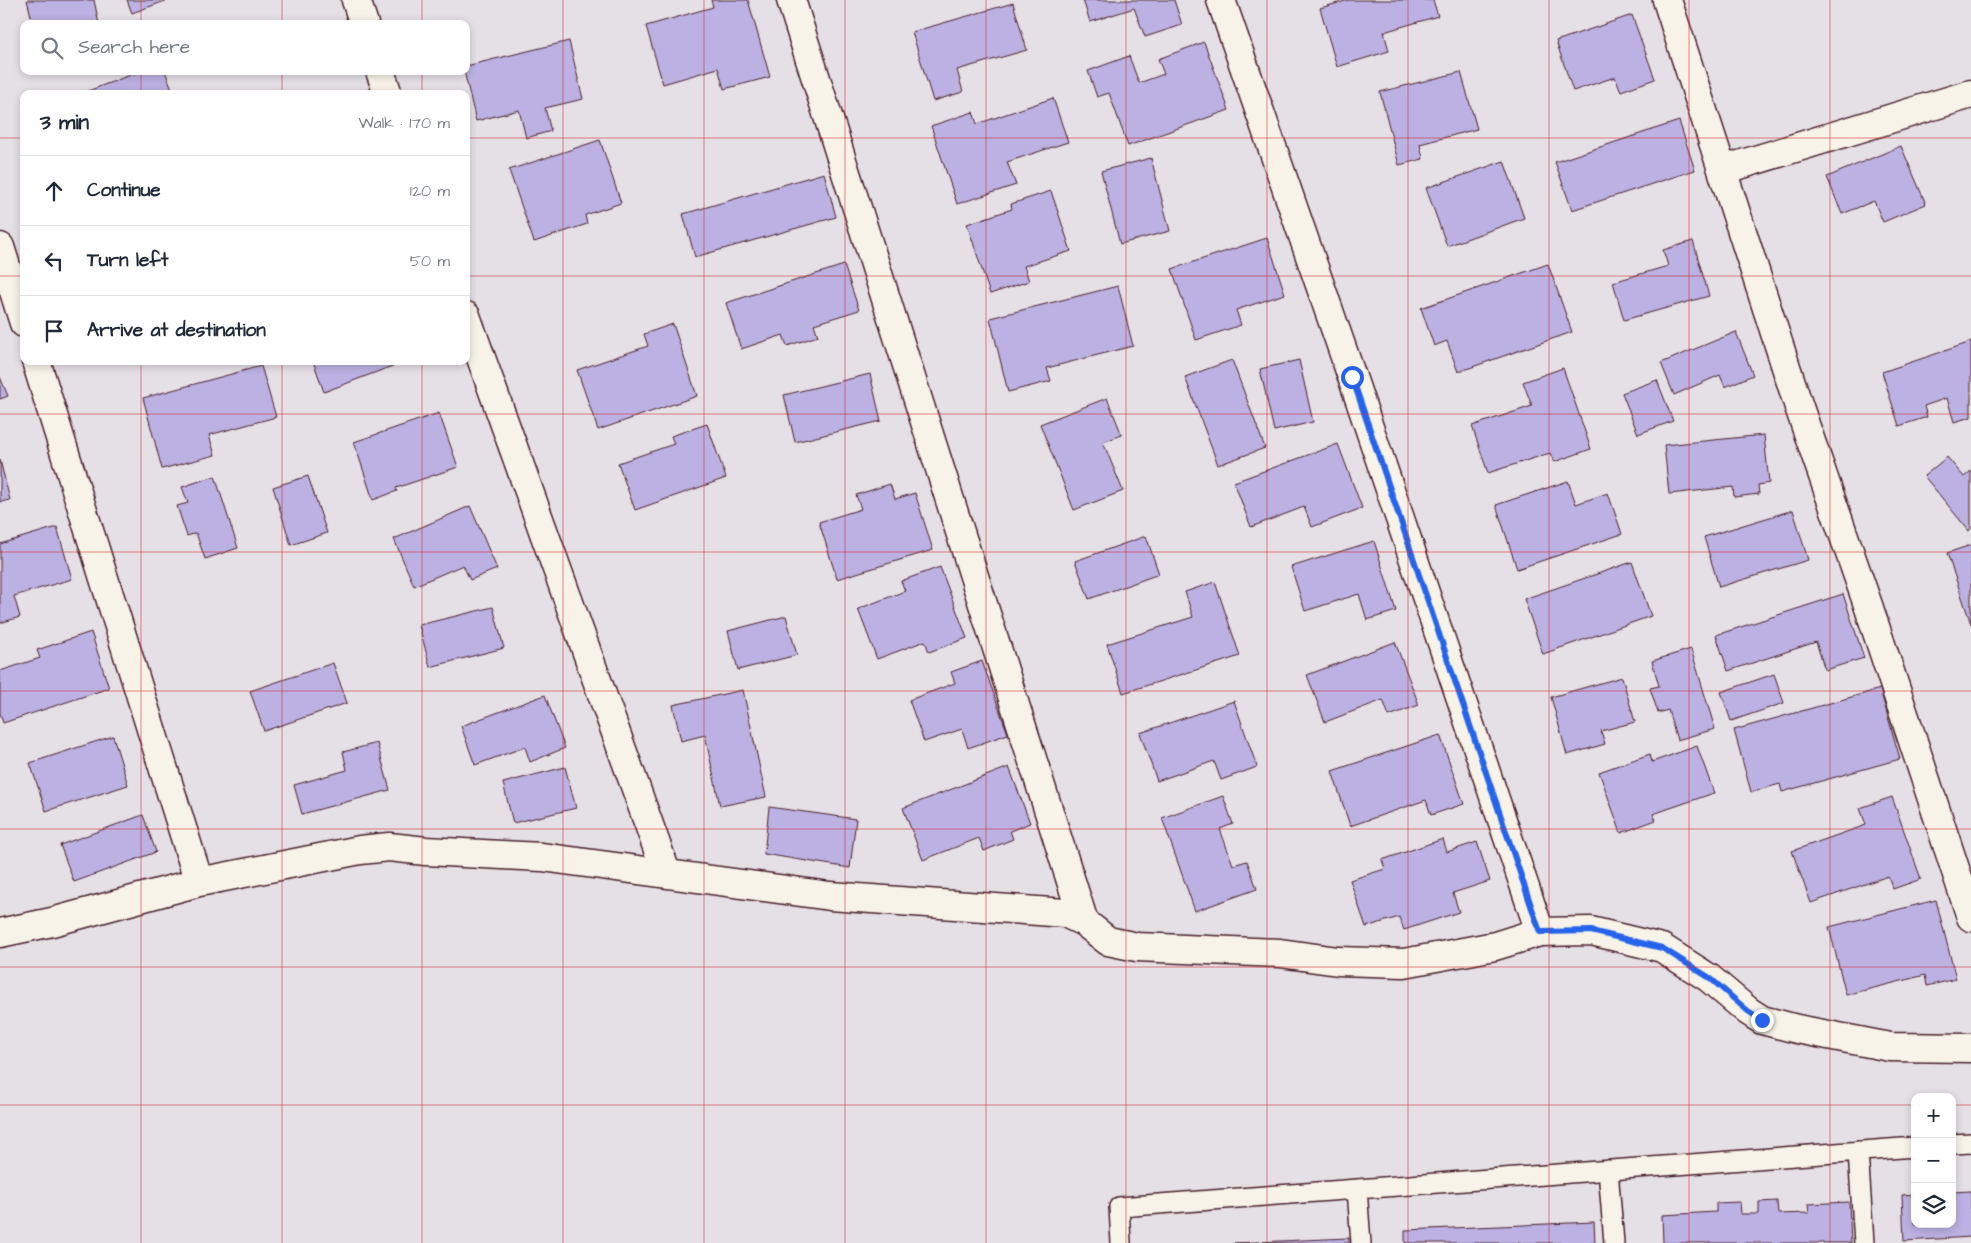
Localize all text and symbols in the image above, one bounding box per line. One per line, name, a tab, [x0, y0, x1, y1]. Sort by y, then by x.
search box	[20, 20, 470, 75]
icon: search	[38, 34, 66, 62]
text: Search here	[78, 34, 190, 61]
text: 3 min	[40, 108, 89, 137]
text: Walk · 170 m	[359, 112, 450, 134]
icon: ahead	[40, 177, 68, 205]
text: Continue	[87, 177, 161, 204]
text: 120 m	[410, 180, 450, 202]
icon: left	[40, 247, 68, 275]
text: Turn left	[87, 247, 168, 274]
text: 50 m	[410, 250, 450, 272]
icon: arrive	[40, 317, 68, 345]
text: Arrive at destination	[87, 317, 266, 344]
route start	[1341, 366, 1364, 389]
route end	[1751, 1009, 1774, 1032]
map controls	[1911, 1093, 1956, 1228]
button: +	[1911, 1093, 1956, 1138]
button: −	[1911, 1138, 1956, 1183]
button: layers	[1911, 1183, 1956, 1228]

